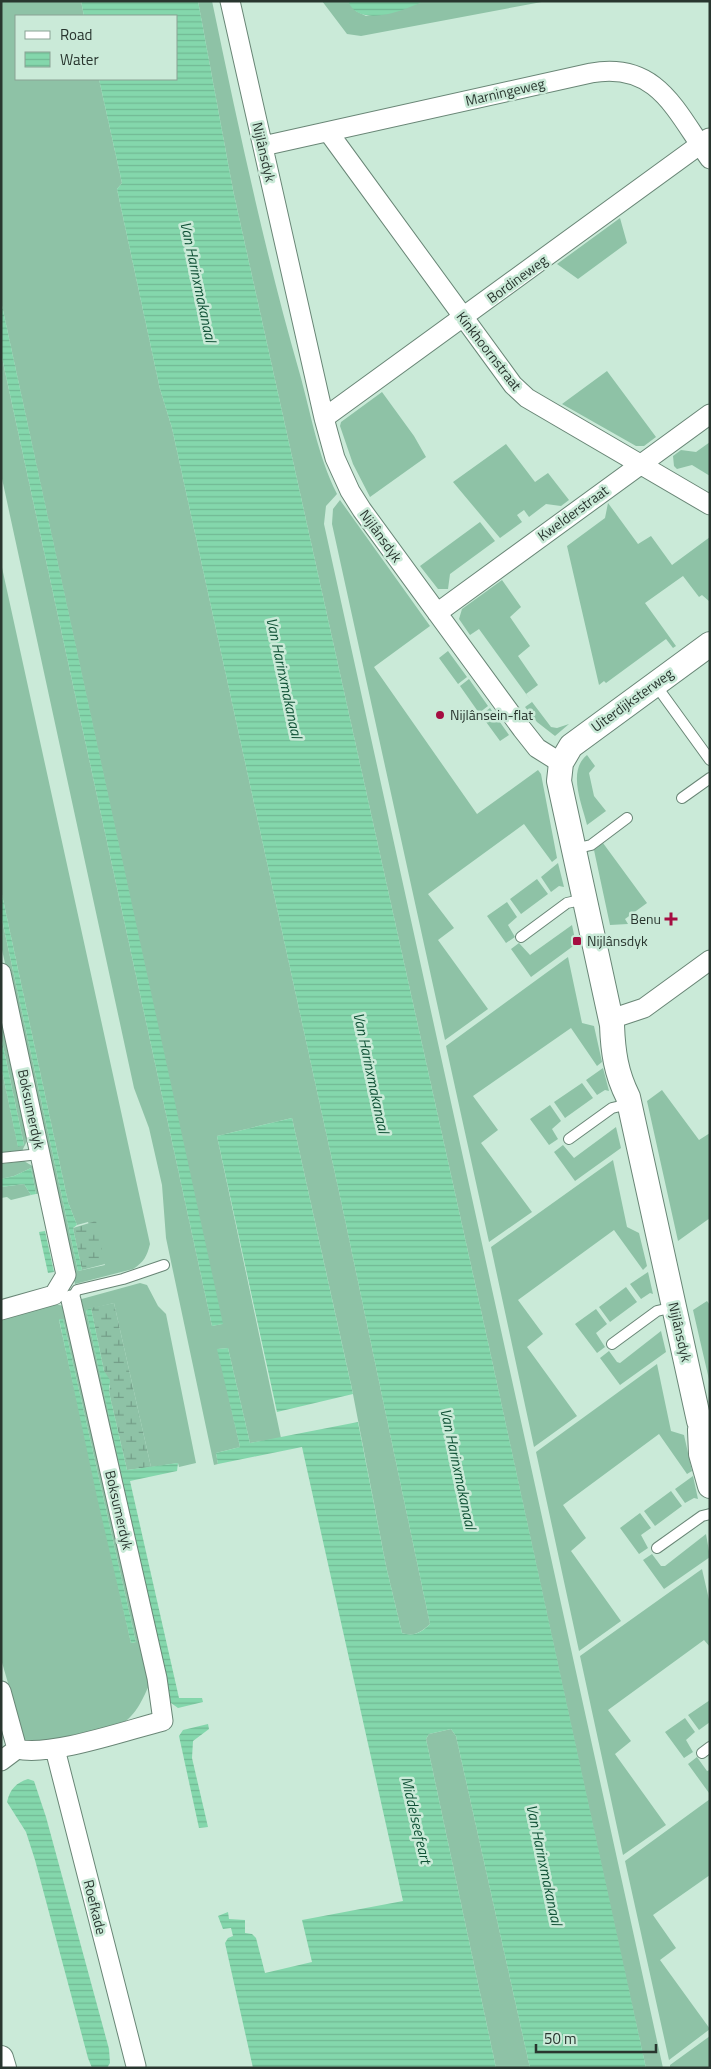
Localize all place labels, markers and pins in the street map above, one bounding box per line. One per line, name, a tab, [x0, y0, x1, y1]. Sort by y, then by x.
place label: Nijlânsein-flat	[450, 704, 533, 725]
marker: Nijlânsein-flat	[434, 709, 446, 721]
place label: Benu	[630, 908, 661, 929]
marker: Benu	[665, 913, 677, 925]
place label: Nijlânsdyk	[587, 930, 648, 951]
marker: Nijlânsdyk	[571, 935, 583, 947]

